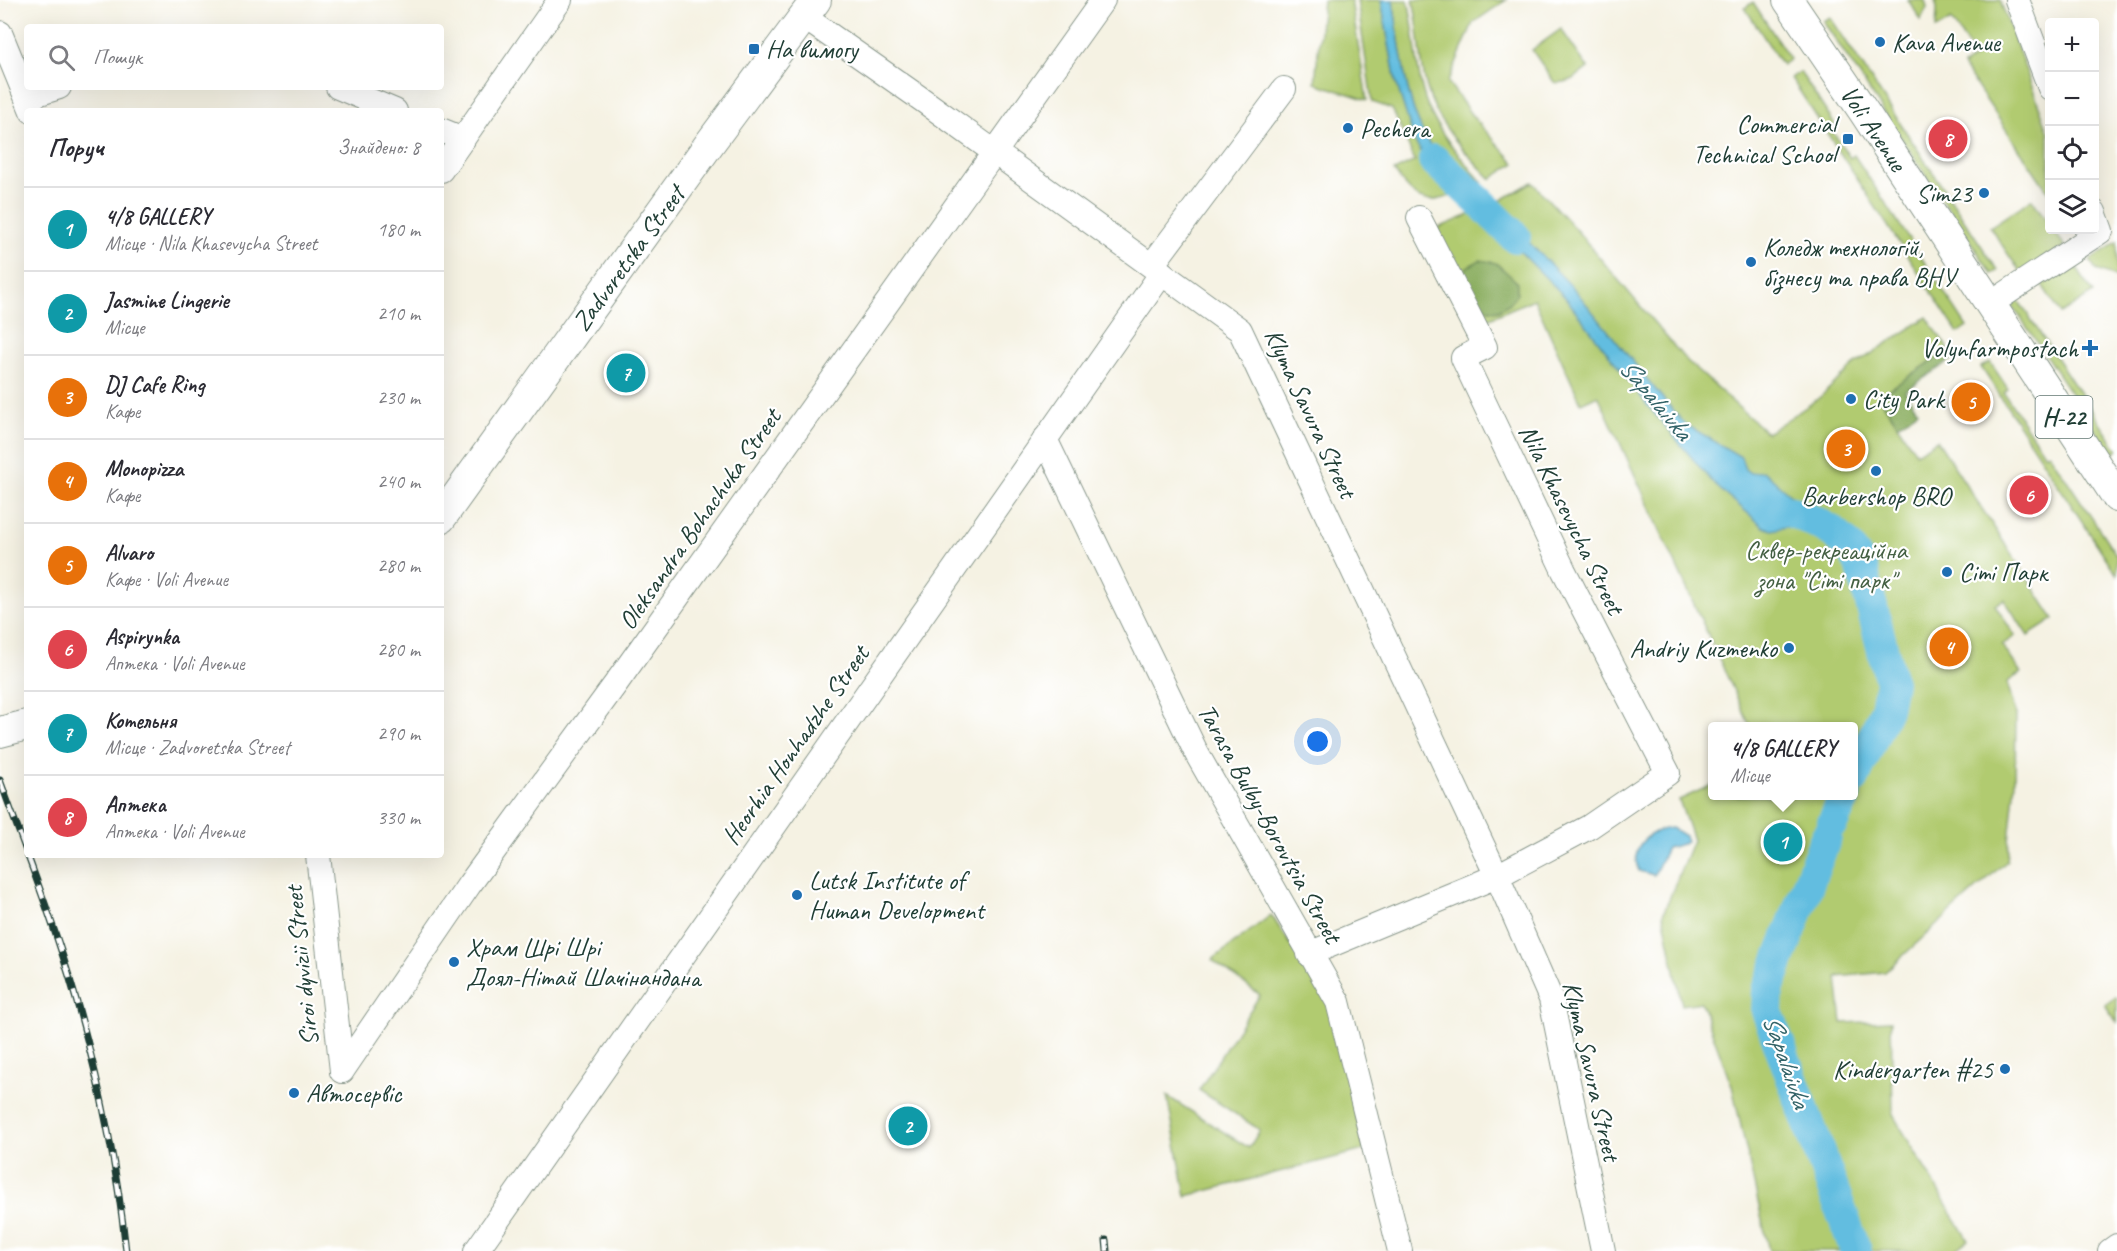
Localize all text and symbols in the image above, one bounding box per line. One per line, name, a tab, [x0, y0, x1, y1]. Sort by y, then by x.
map controls	[2045, 18, 2099, 234]
button: +	[2045, 18, 2099, 72]
search box	[24, 24, 444, 90]
place label: Kava Avenue	[1892, 26, 2002, 59]
place label: На вимогу	[766, 33, 860, 66]
marker: Kava Avenue	[1873, 35, 1887, 49]
icon: search	[45, 41, 78, 74]
marker: На вимогу	[747, 42, 761, 56]
text: Пошук	[93, 43, 142, 71]
button: −	[2045, 72, 2099, 126]
street label: Voli Avenue	[1833, 79, 1915, 179]
place label: Commercial Technical School	[1693, 108, 1841, 171]
place label: Pechera	[1360, 112, 1432, 145]
pin: 8	[1928, 116, 1968, 162]
marker: Pechera	[1341, 121, 1355, 135]
button: locate	[2045, 126, 2099, 180]
text: Поруч	[48, 131, 104, 164]
marker: Commercial Technical School	[1841, 132, 1855, 146]
text: Знайдено: 8	[338, 135, 420, 160]
street label: Zadvoretska Street	[565, 176, 694, 337]
place label: Sim23	[1916, 177, 1974, 210]
button: layers	[2045, 180, 2099, 234]
marker: Sim23	[1977, 186, 1991, 200]
text: 4/8 GALLERY	[105, 203, 210, 231]
text: 1	[63, 217, 72, 242]
text: 180 m	[377, 217, 420, 242]
text: Місце · Nila Khasevycha Street	[105, 231, 317, 256]
place label: Коледж технологій, бізнесу та права ВНУ	[1763, 231, 1959, 295]
marker: Коледж технологій, бізнесу та права ВНУ	[1744, 255, 1758, 269]
text: Jasmine Lingerie	[105, 287, 229, 315]
text: 2	[63, 301, 72, 326]
text: 210 m	[377, 301, 420, 326]
text: Місце	[105, 315, 145, 340]
street label: Klyma Savura Street	[1257, 323, 1365, 505]
place label: Volynfarmpostach	[1921, 332, 2079, 365]
marker: Volynfarmpostach	[2083, 341, 2097, 355]
pin: 7	[606, 350, 646, 395]
water label: Sapalaivka	[1612, 351, 1701, 448]
text: DJ Cafe Ring	[105, 371, 204, 399]
pin: 5	[1952, 380, 1990, 424]
place label: City Park	[1863, 383, 1946, 416]
text: 3	[63, 385, 72, 410]
text: 230 m	[377, 385, 420, 410]
marker: City Park	[1844, 392, 1858, 406]
road number: Н-22	[2036, 396, 2092, 438]
text: Кафе	[105, 399, 140, 424]
street label: Oleksandra Bohachuka Street	[611, 400, 790, 636]
street label: Nila Khasevycha Street	[1511, 419, 1633, 622]
pin: 3	[1826, 426, 1866, 472]
text: Monopizza	[105, 455, 183, 483]
marker: Barbershop BRO	[1869, 464, 1883, 478]
text: 4	[63, 469, 72, 494]
text: 240 m	[377, 469, 420, 494]
pin: 6	[2010, 472, 2048, 518]
place label: Barbershop BRO	[1802, 480, 1953, 513]
text: Кафе	[105, 483, 140, 508]
park label: Сквер-рекреаційна зона "Сіті парк"	[1745, 534, 1908, 598]
text: Alvaro	[105, 539, 153, 567]
text: 5	[63, 553, 72, 578]
text: 280 m	[377, 553, 420, 578]
place label: Сіті Парк	[1959, 556, 2050, 589]
marker: Сіті Парк	[1940, 565, 1954, 579]
text: Кафе · Voli Avenue	[105, 567, 228, 592]
text: Aspirynka	[105, 623, 179, 651]
pin: 4	[1930, 624, 1968, 670]
place label: Andriy Kuzmenko	[1630, 632, 1779, 665]
text: 6	[63, 637, 72, 662]
text: 280 m	[377, 637, 420, 662]
street label: Heorhia Honhadzhe Street	[714, 637, 878, 851]
marker: Andriy Kuzmenko	[1782, 641, 1796, 655]
text: Аптека · Voli Avenue	[105, 651, 244, 676]
street label: Tarasa Bulby-Borovtsia Street	[1190, 698, 1350, 951]
text: Котельня	[105, 707, 176, 735]
text: 7	[63, 721, 72, 746]
text: 290 m	[377, 721, 420, 746]
popup	[1708, 722, 1858, 800]
your location	[1303, 727, 1332, 756]
text: Місце · Zadvoretska Street	[105, 735, 290, 760]
text: 4/8 GALLERY	[1730, 735, 1836, 763]
text: Місце	[1730, 763, 1770, 788]
text: Аптека	[105, 791, 166, 819]
text: 8	[63, 805, 72, 830]
text: 330 m	[377, 805, 420, 830]
text: Аптека · Voli Avenue	[105, 819, 244, 844]
pin: 1	[1764, 820, 1802, 864]
place label: Lutsk Institute of Human Development	[809, 864, 986, 927]
street label: Siroi dyvizii Street	[276, 882, 326, 1048]
marker: Lutsk Institute of Human Development	[790, 888, 804, 902]
place label: Храм Шрі Шрі Доял-Нітай Шачінандана	[466, 931, 702, 994]
marker: Храм Шрі Шрі Доял-Нітай Шачінандана	[447, 955, 461, 969]
street label: Klyma Savura Street	[1555, 978, 1629, 1166]
water label: Sapalaivka	[1755, 1010, 1819, 1114]
place label: Kindergarten #25	[1833, 1053, 1994, 1086]
marker: Kindergarten #25	[1998, 1062, 2012, 1076]
place label: Автосервіс	[306, 1077, 403, 1110]
marker: Автосервіс	[287, 1086, 301, 1100]
pin: 2	[888, 1104, 928, 1148]

